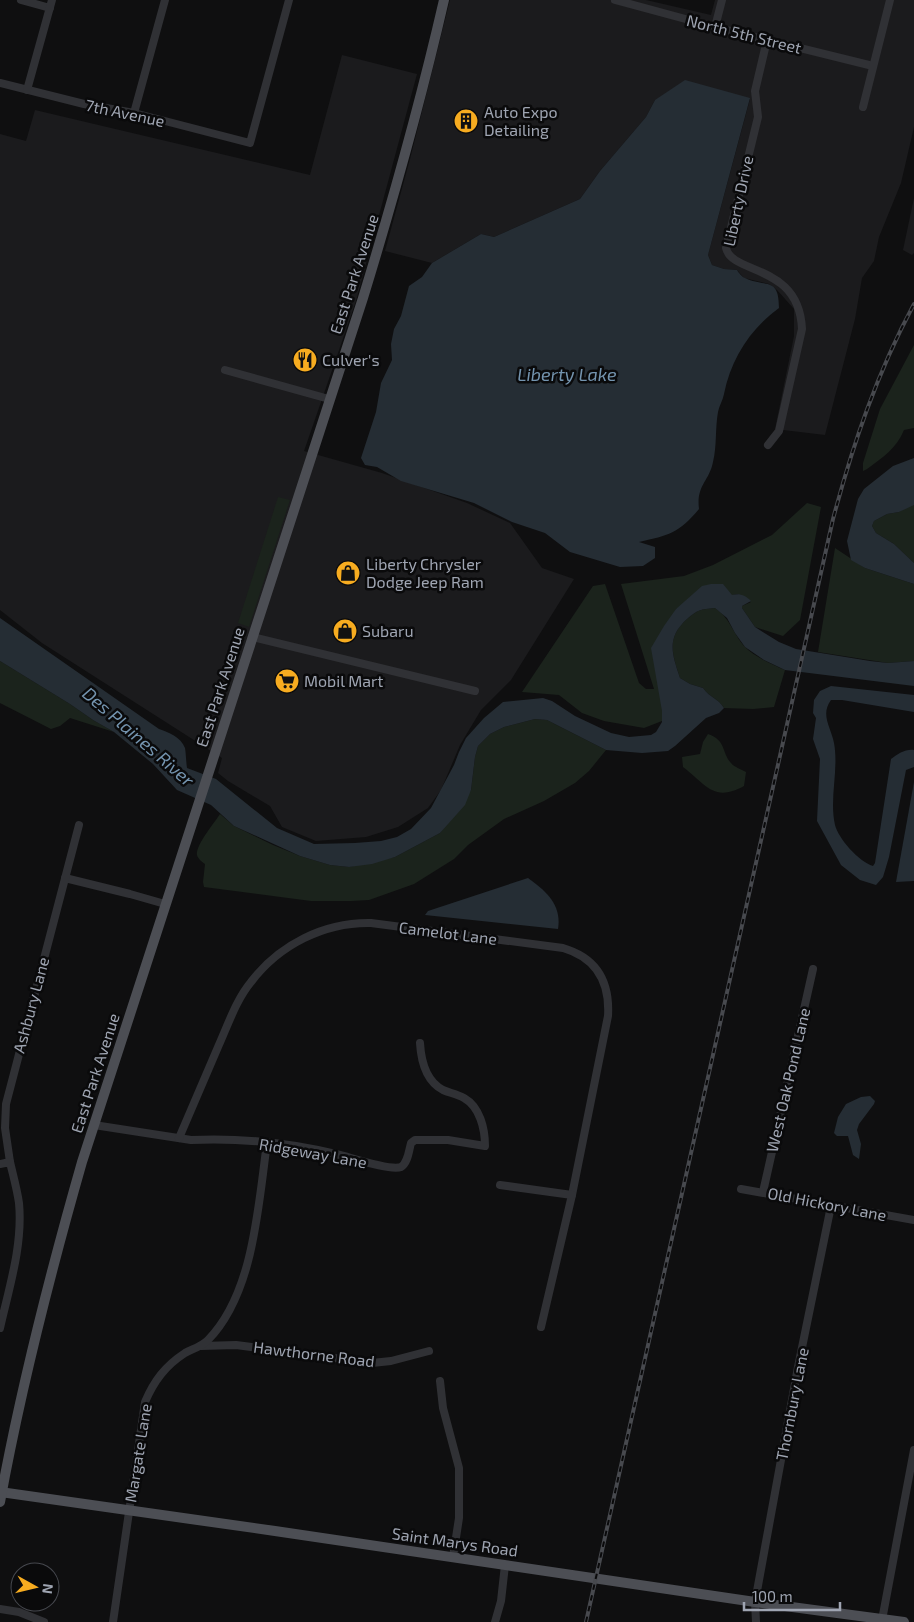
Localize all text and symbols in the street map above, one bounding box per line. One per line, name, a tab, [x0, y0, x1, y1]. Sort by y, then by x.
street label: North 5th Street	[685, 10, 804, 57]
street label: 7th Avenue	[84, 95, 166, 130]
place label: Auto Expo Detailing	[484, 102, 558, 139]
building icon: Auto Expo Detailing	[453, 108, 479, 134]
street label: Liberty Drive	[719, 154, 756, 248]
street label: East Park Avenue	[325, 212, 382, 336]
restaurant icon: Culver's	[292, 347, 318, 373]
place label: Culver's	[322, 350, 380, 369]
water label: Liberty Lake	[517, 363, 617, 385]
place label: Liberty Chrysler Dodge Jeep Ram	[366, 554, 484, 591]
shop icon: Liberty Chrysler Dodge Jeep Ram	[335, 560, 361, 586]
shop icon: Subaru	[332, 618, 358, 644]
place label: Subaru	[362, 621, 414, 640]
street label: East Park Avenue	[191, 625, 248, 749]
supermarket icon: Mobil Mart	[274, 668, 300, 694]
place label: Mobil Mart	[304, 671, 383, 690]
water label: Des Plaines River	[78, 682, 199, 791]
street label: Camelot Lane	[398, 917, 498, 948]
street label: Ashbury Lane	[9, 955, 52, 1055]
street label: West Oak Pond Lane	[762, 1006, 813, 1154]
street label: East Park Avenue	[66, 1011, 123, 1135]
street label: Ridgeway Lane	[258, 1134, 368, 1171]
street label: Old Hickory Lane	[766, 1183, 888, 1224]
street label: Hawthorne Road	[252, 1337, 376, 1370]
street label: Thornbury Lane	[771, 1346, 812, 1462]
street label: Margate Lane	[120, 1402, 155, 1504]
street label: Saint Marys Road	[391, 1523, 519, 1560]
north arrow	[10, 1562, 60, 1612]
scale bar	[744, 1580, 840, 1612]
text: N	[39, 1583, 57, 1595]
text: 100 m	[752, 1587, 793, 1605]

